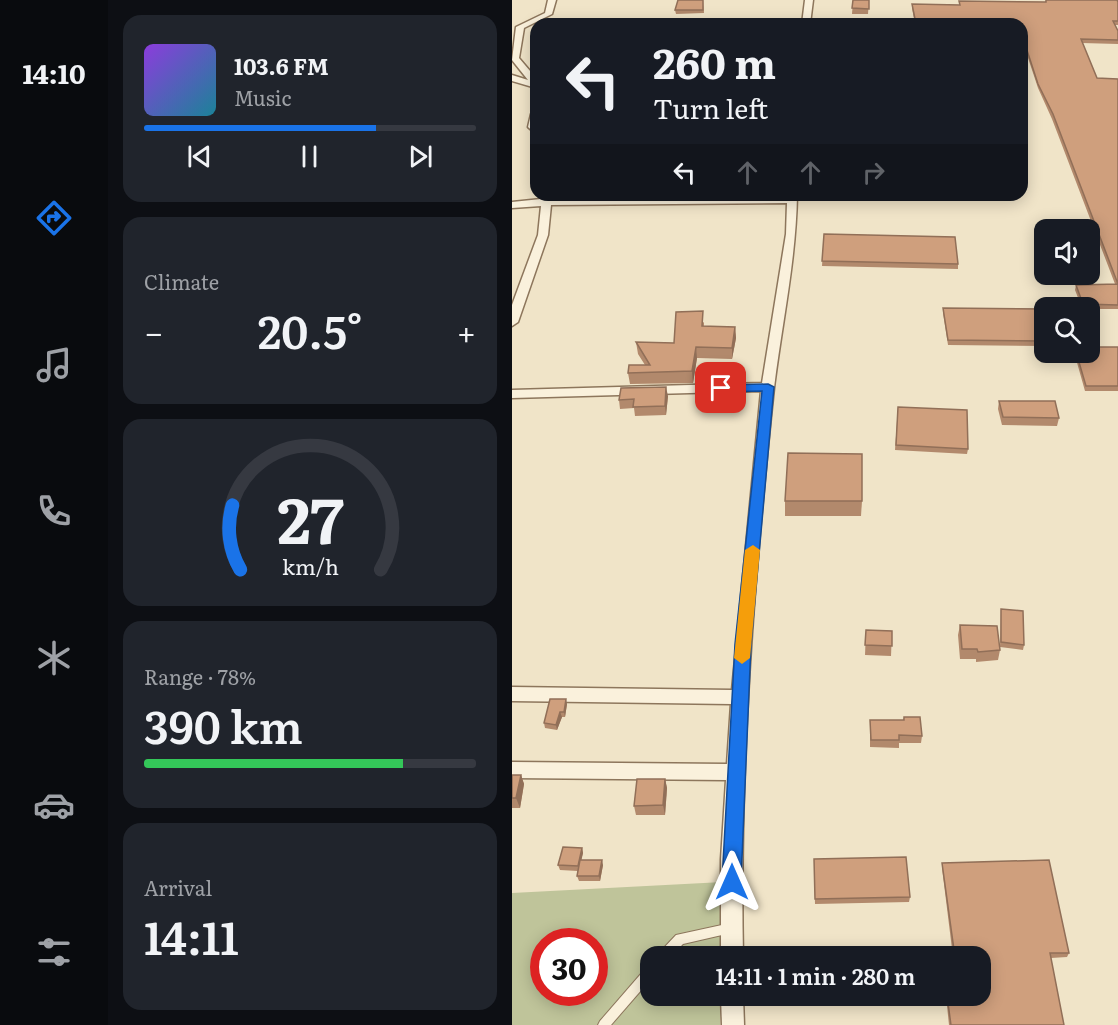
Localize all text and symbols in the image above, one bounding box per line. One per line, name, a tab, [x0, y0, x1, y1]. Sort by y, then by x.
text: 260 m	[653, 30, 776, 92]
icon: left	[554, 42, 632, 120]
text: 103.6 FM	[234, 49, 329, 82]
text: 14:10	[22, 52, 86, 92]
text: Music	[234, 82, 291, 112]
text: Turn left	[653, 87, 768, 127]
icon: previous	[183, 140, 216, 173]
icon: pause	[293, 140, 326, 173]
icon: next	[404, 140, 437, 173]
icon: left	[668, 156, 701, 189]
icon: ahead	[731, 156, 764, 189]
icon: ahead	[794, 156, 827, 189]
icon: right	[857, 156, 890, 189]
icon: directions	[33, 197, 75, 239]
map controls	[1034, 219, 1100, 363]
button: sound	[1034, 219, 1100, 285]
text: Climate	[144, 266, 219, 296]
text: 20.5°	[258, 296, 362, 363]
button: search	[1034, 297, 1100, 363]
text: −	[144, 306, 163, 355]
text: +	[457, 306, 476, 355]
icon: music	[33, 344, 75, 386]
pin	[695, 362, 746, 413]
icon: arrive	[704, 371, 737, 404]
text: 27	[277, 471, 343, 563]
icon: phone	[33, 490, 75, 532]
text: km/h	[281, 550, 339, 582]
icon: climate	[33, 637, 75, 679]
text: Range · 78%	[144, 661, 256, 691]
text: 390 km	[144, 691, 303, 758]
icon: car	[33, 784, 75, 826]
position arrow	[700, 850, 764, 914]
text: Arrival	[144, 872, 212, 902]
text: 14:11	[144, 902, 239, 969]
speed limit sign: 30	[530, 928, 608, 1006]
icon: filters	[33, 931, 75, 973]
text: 14:11 · 1 min · 280 m	[716, 959, 915, 992]

